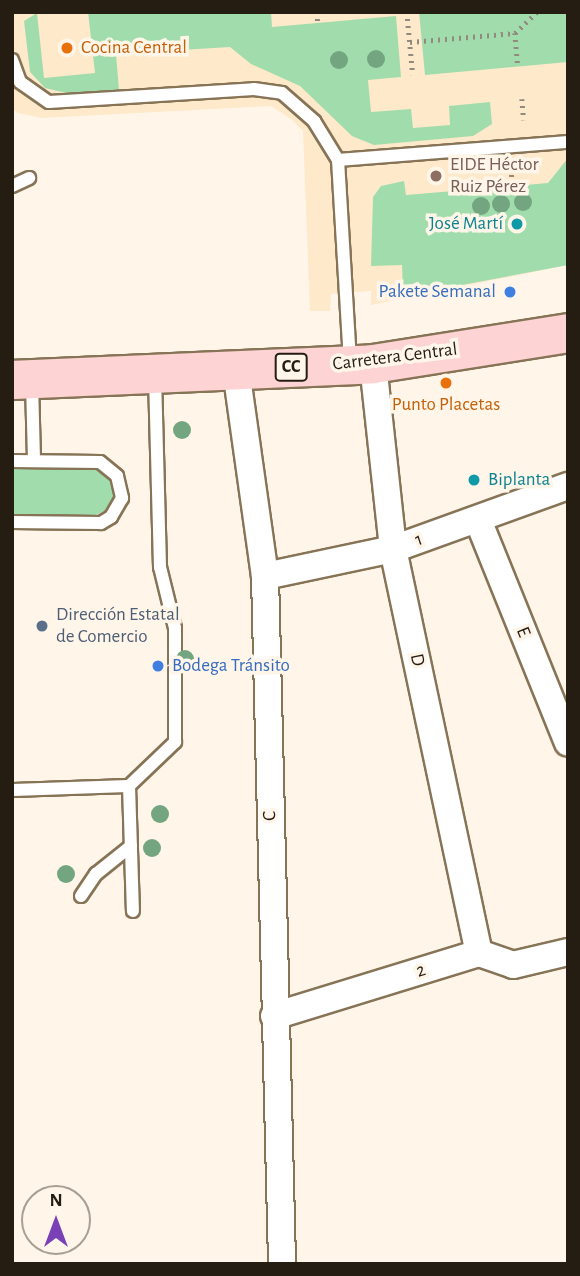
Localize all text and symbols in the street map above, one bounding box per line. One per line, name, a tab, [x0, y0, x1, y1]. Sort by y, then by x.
place label: Cocina Central	[81, 37, 187, 59]
marker: Cocina Central	[59, 40, 75, 56]
place label: EIDE Héctor Ruiz Pérez	[450, 154, 539, 198]
marker: EIDE Héctor Ruiz Pérez	[428, 168, 444, 184]
place label: José Martí	[429, 213, 503, 235]
marker: José Martí	[509, 216, 525, 232]
place label: Pakete Semanal	[379, 281, 496, 303]
marker: Pakete Semanal	[502, 284, 518, 300]
street label: Carretera Central	[331, 338, 459, 376]
road number: CC	[274, 352, 308, 382]
marker: Punto Placetas	[438, 375, 454, 391]
place label: Punto Placetas	[392, 394, 500, 416]
place label: Biplanta	[488, 469, 550, 491]
marker: Biplanta	[466, 472, 482, 488]
street label: 1	[412, 528, 426, 552]
place label: Dirección Estatal de Comercio	[56, 604, 180, 648]
marker: Dirección Estatal de Comercio	[34, 618, 50, 634]
street label: E	[511, 623, 535, 641]
street label: D	[405, 652, 429, 668]
place label: Bodega Tránsito	[172, 655, 290, 677]
marker: Bodega Tránsito	[150, 658, 166, 674]
street label: C	[259, 811, 281, 821]
street label: 2	[414, 959, 428, 983]
north arrow	[21, 1185, 91, 1255]
text: N	[49, 1191, 63, 1210]

